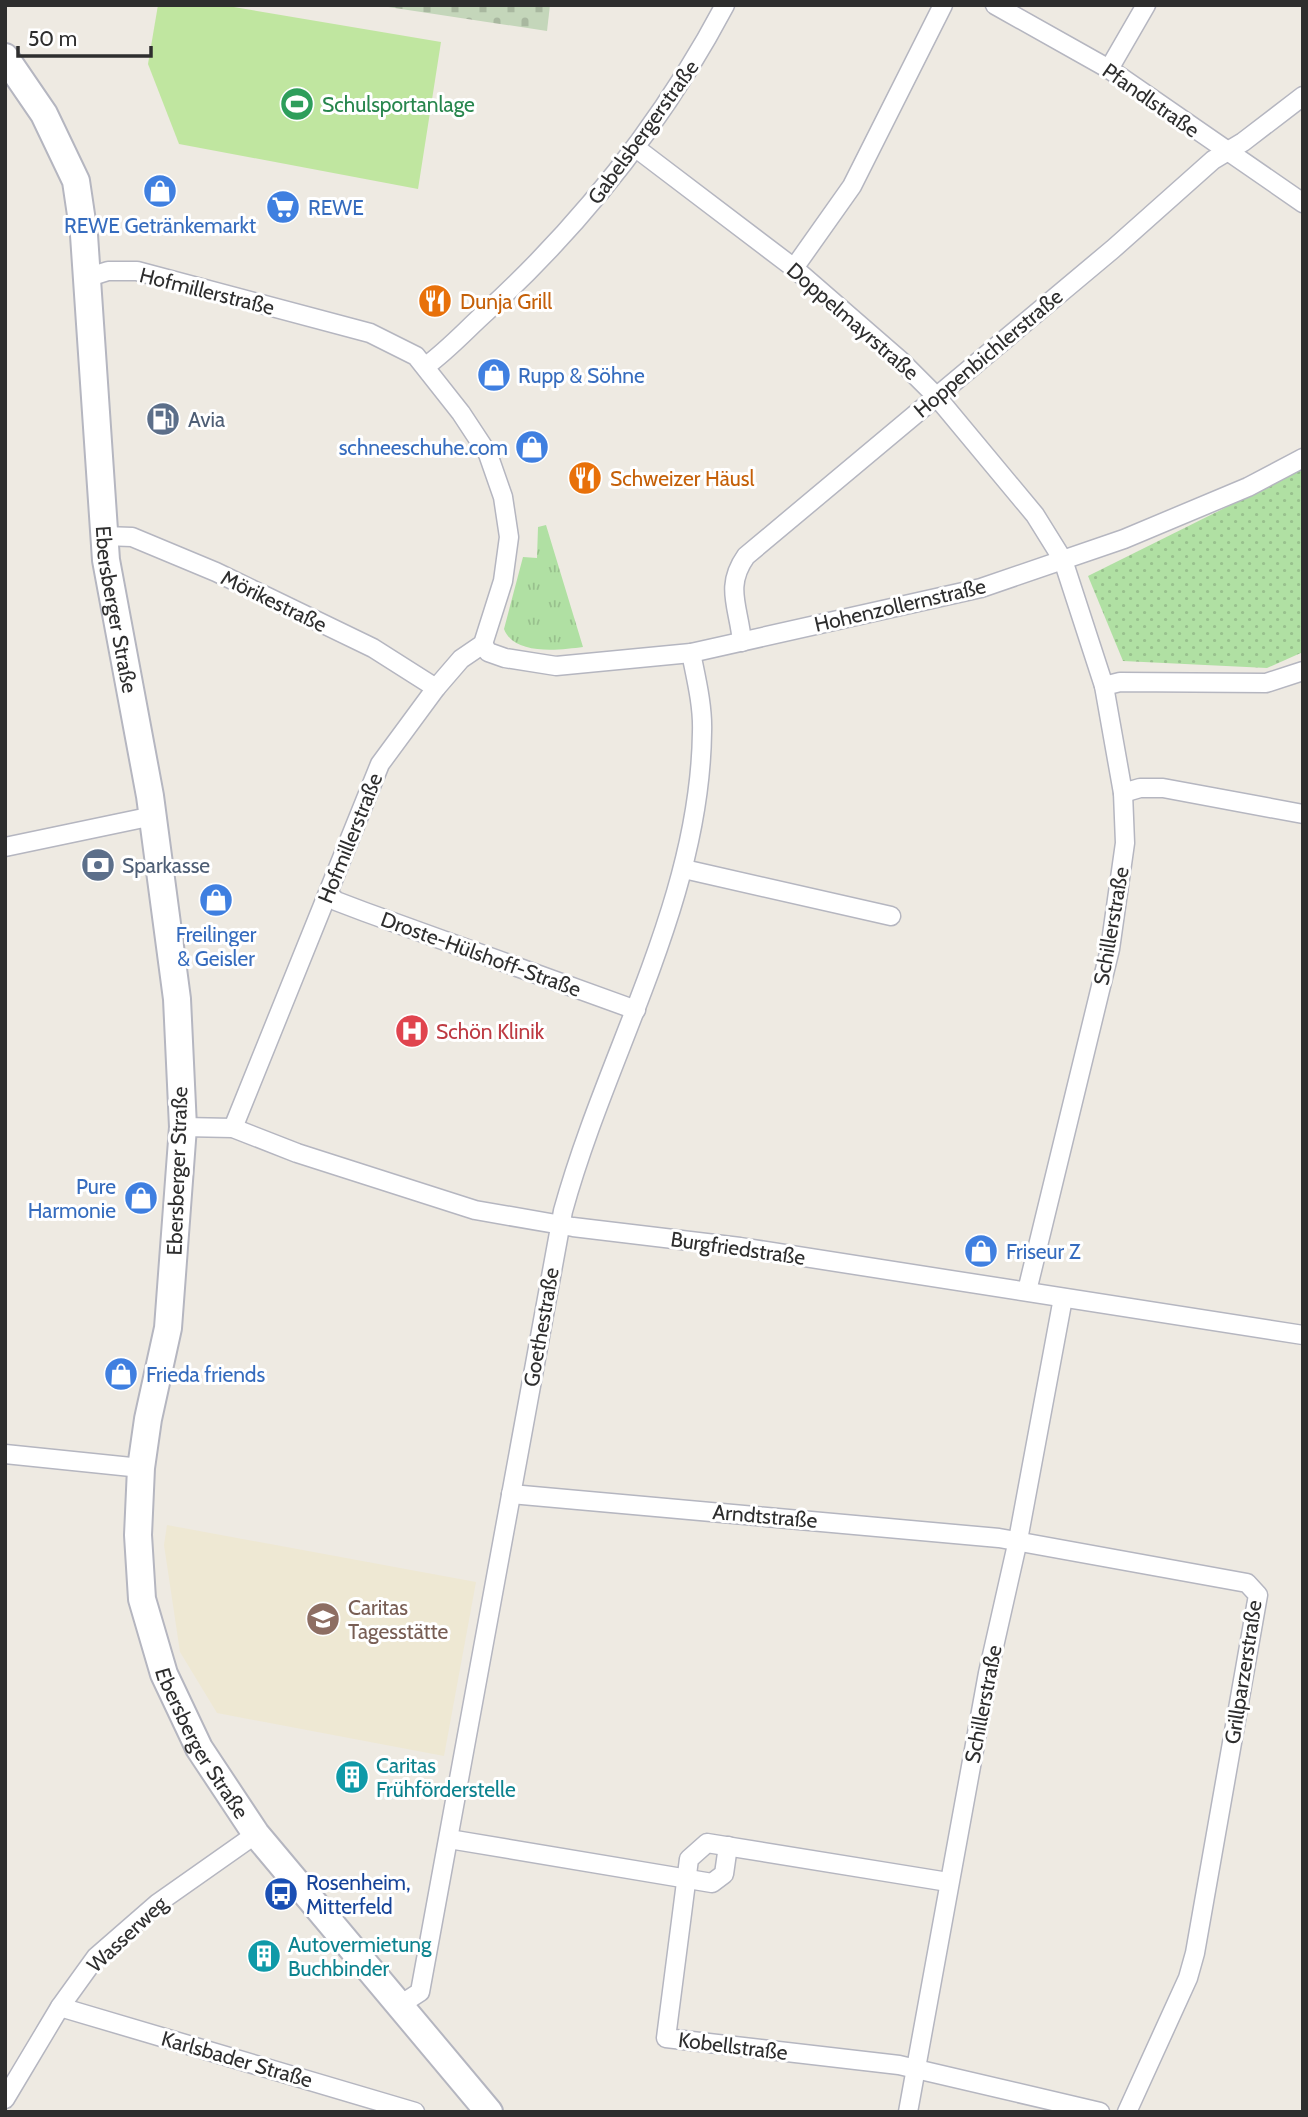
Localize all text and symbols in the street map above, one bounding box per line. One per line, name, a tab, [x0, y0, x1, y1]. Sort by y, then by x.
scale bar	[18, 14, 150, 58]
text: 50 m	[28, 26, 77, 51]
street label: Gabelsbergerstraße	[582, 55, 704, 209]
street label: Pfandlstraße	[1098, 58, 1204, 143]
sports icon: Schulsportanlage	[278, 85, 316, 123]
place label: Schulsportanlage	[322, 92, 475, 117]
shop icon: REWE Getränkemarkt	[141, 172, 179, 210]
supermarket icon: REWE	[264, 188, 302, 226]
place label: REWE	[308, 195, 364, 220]
place label: REWE Getränkemarkt	[64, 213, 256, 238]
street label: Doppelmayrstraße	[782, 257, 924, 385]
street label: Hofmillerstraße	[137, 262, 277, 320]
restaurant icon: Dunja Grill	[416, 282, 454, 320]
street label: Hoppenbichlerstraße	[909, 283, 1068, 422]
place label: Dunja Grill	[460, 289, 552, 315]
shop icon: Rupp & Söhne	[475, 356, 513, 394]
place label: Rupp & Söhne	[518, 363, 645, 388]
fuel station icon: Avia	[144, 400, 182, 438]
place label: Avia	[188, 407, 225, 432]
shop icon: schneeschuhe.com	[513, 428, 551, 466]
place label: schneeschuhe.com	[339, 435, 508, 460]
restaurant icon: Schweizer Häusl	[566, 459, 604, 497]
place label: Schweizer Häusl	[610, 466, 755, 491]
street label: Ebersberger Straße	[91, 525, 143, 695]
street label: Mörikestraße	[217, 565, 331, 637]
street label: Hohenzollernstraße	[812, 573, 988, 637]
street label: Hofmillerstraße	[313, 769, 388, 907]
bank icon: Sparkasse	[79, 846, 117, 884]
place label: Sparkasse	[122, 853, 210, 878]
street label: Schillerstraße	[1088, 865, 1134, 987]
shop icon: Freilinger & Geisler	[197, 881, 235, 919]
street label: Droste-Hülshoff-Straße	[378, 906, 585, 1002]
place label: Freilinger & Geisler	[176, 922, 257, 971]
hospital icon: Schön Klinik	[393, 1012, 431, 1050]
place label: Schön Klinik	[436, 1019, 545, 1044]
street label: Ebersberger Straße	[162, 1086, 192, 1256]
place label: Pure Harmonie	[28, 1174, 116, 1223]
shop icon: Pure Harmonie	[122, 1179, 160, 1217]
street label: Burgfriedstraße	[669, 1226, 807, 1270]
shop icon: Friseur Z	[962, 1232, 1000, 1270]
place label: Friseur Z	[1006, 1239, 1081, 1264]
street label: Goethestraße	[518, 1265, 564, 1389]
shop icon: Frieda friends	[102, 1355, 140, 1393]
place label: Frieda friends	[146, 1362, 266, 1387]
street label: Arndtstraße	[712, 1499, 819, 1533]
place label: Caritas Tagesstätte	[348, 1595, 449, 1644]
street label: Grillparzerstraße	[1219, 1598, 1267, 1746]
school or university icon: Caritas Tagesstätte	[304, 1600, 342, 1638]
street label: Schillerstraße	[959, 1643, 1007, 1765]
street label: Ebersberger Straße	[150, 1665, 255, 1823]
place label: Caritas Frühförderstelle	[376, 1753, 516, 1802]
building icon: Caritas Frühförderstelle	[333, 1758, 371, 1796]
place label: Rosenheim, Mitterfeld	[306, 1870, 411, 1919]
bus stop icon: Rosenheim, Mitterfeld	[262, 1875, 300, 1913]
street label: Wasserweg	[82, 1890, 173, 1977]
place label: Autovermietung Buchbinder	[288, 1932, 432, 1981]
building icon: Autovermietung Buchbinder	[245, 1937, 283, 1975]
street label: Karlsbader Straße	[159, 2025, 316, 2093]
street label: Kobellstraße	[677, 2027, 789, 2065]

